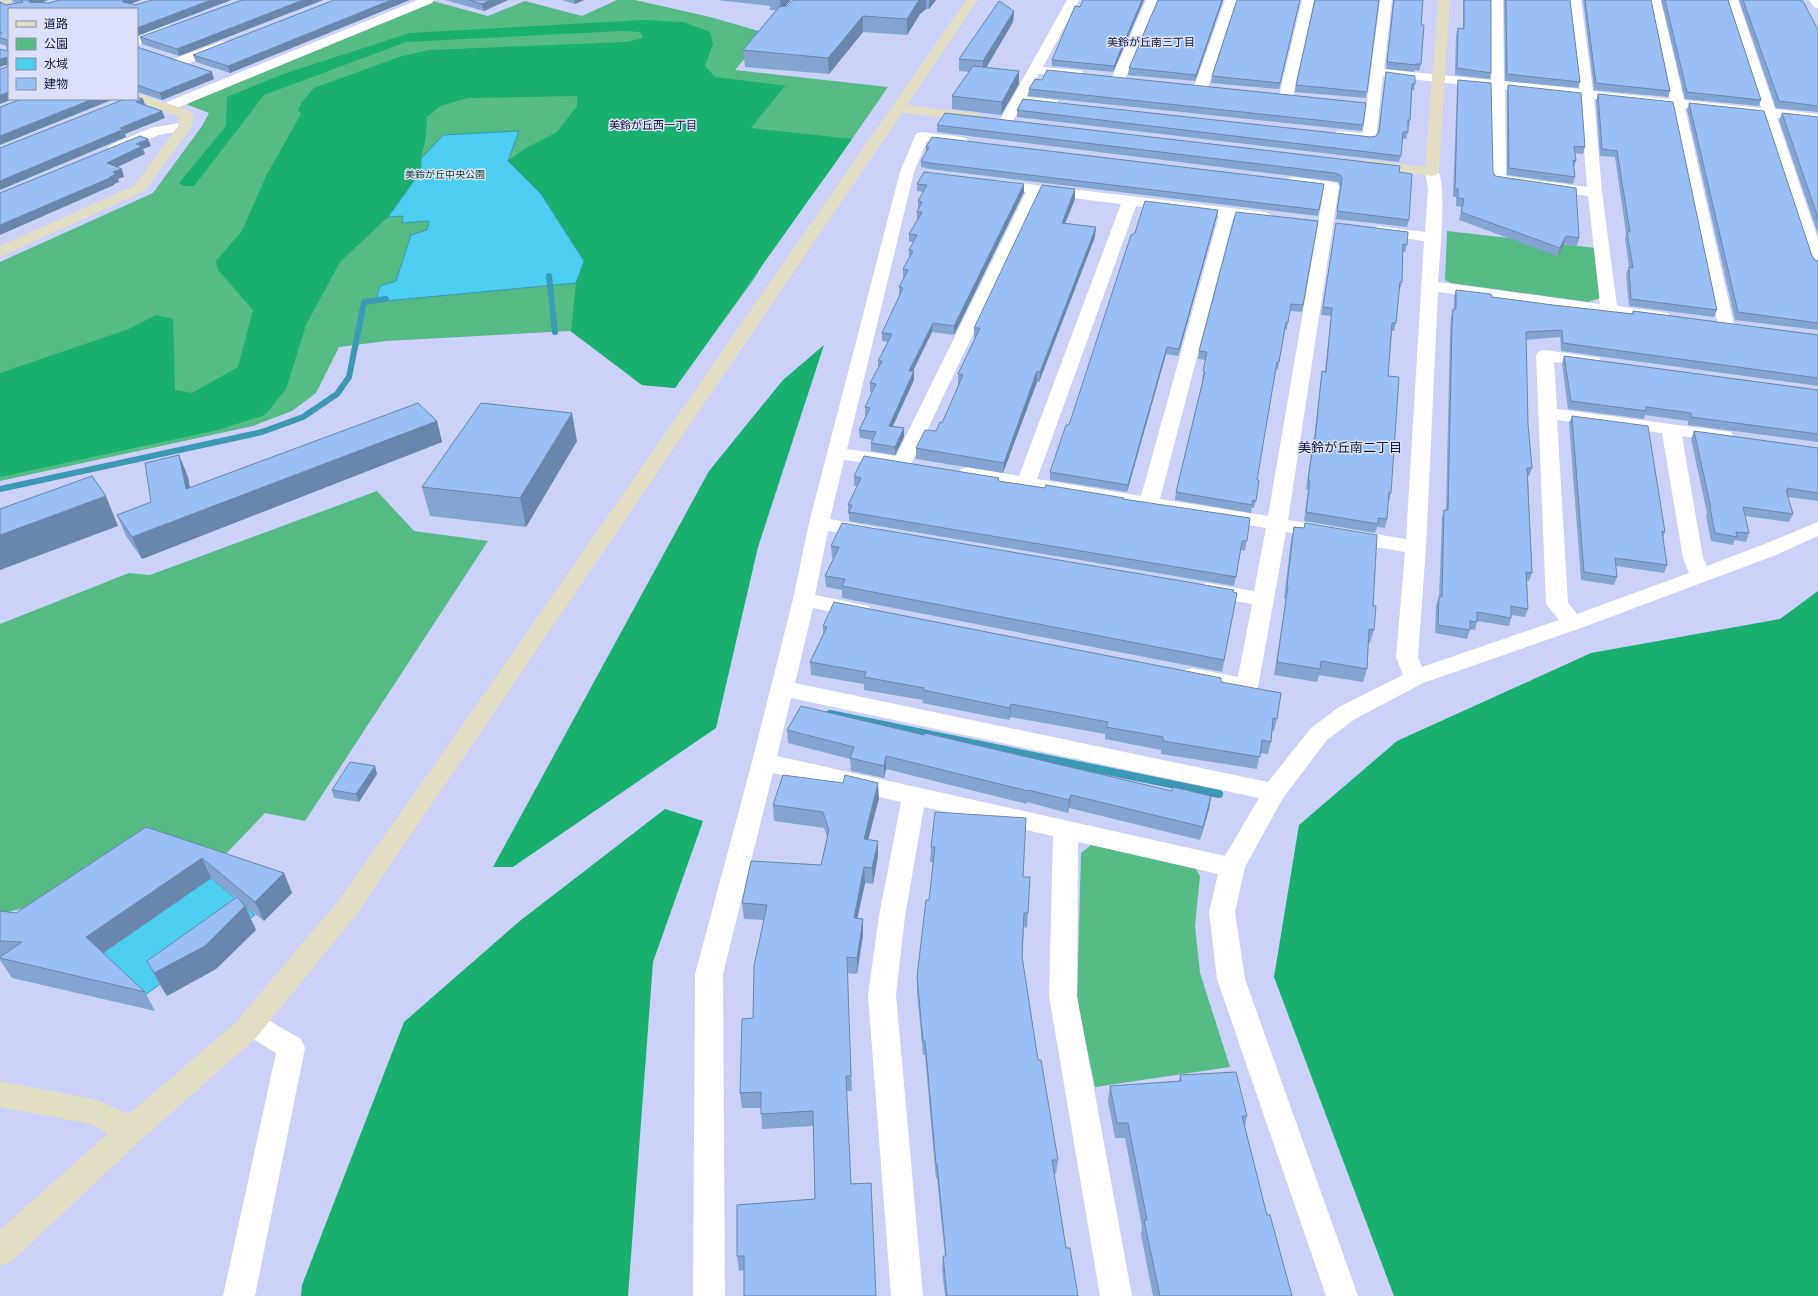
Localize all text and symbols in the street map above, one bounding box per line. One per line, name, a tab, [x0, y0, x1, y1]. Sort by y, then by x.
legend	[8, 8, 138, 100]
text: 道路	[44, 17, 68, 31]
district label: 美鈴が丘南三丁目	[1107, 36, 1195, 49]
text: 公園	[44, 37, 68, 51]
text: 水域	[44, 57, 68, 71]
text: 建物	[44, 77, 68, 91]
district label: 美鈴が丘西一丁目	[609, 119, 697, 132]
park label: 美鈴が丘中央公園	[405, 169, 485, 180]
district label: 美鈴が丘南二丁目	[1298, 440, 1402, 455]

